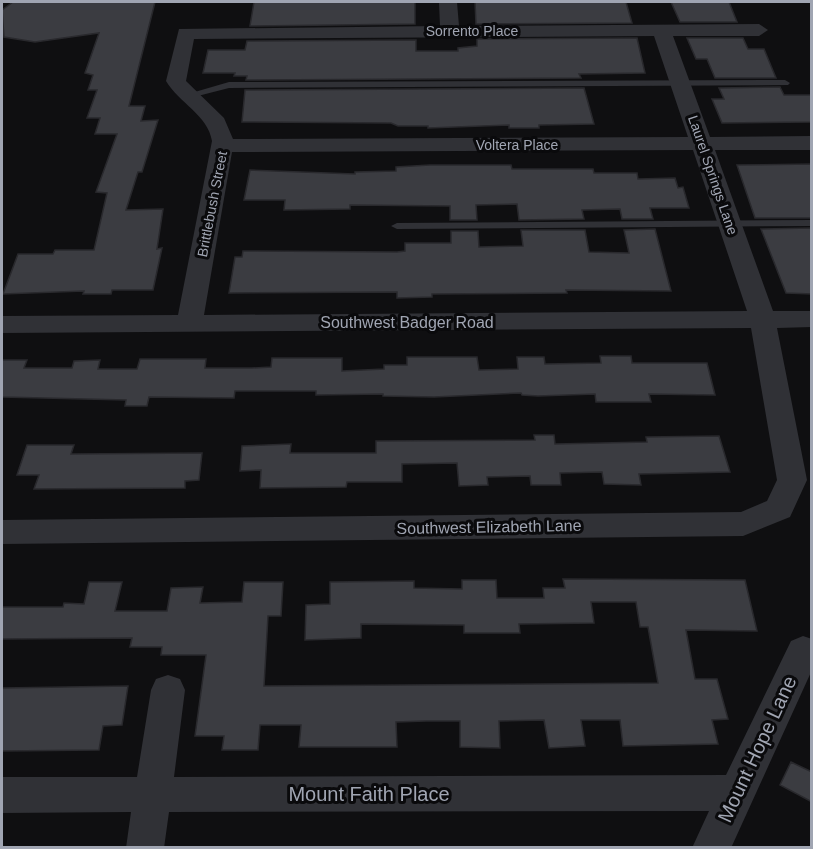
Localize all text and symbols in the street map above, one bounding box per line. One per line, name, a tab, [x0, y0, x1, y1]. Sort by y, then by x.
street label: Sorrento Place	[426, 23, 519, 39]
street label: Laurel Springs Lane	[685, 113, 741, 237]
street label: Voltera Place	[476, 137, 558, 153]
street label: Brittlebush Street	[194, 150, 230, 258]
street label: Southwest Badger Road	[320, 314, 494, 331]
street label: Southwest Elizabeth Lane	[396, 517, 582, 537]
street label: Mount Hope Lane	[713, 672, 801, 826]
street label: Mount Faith Place	[288, 783, 450, 805]

